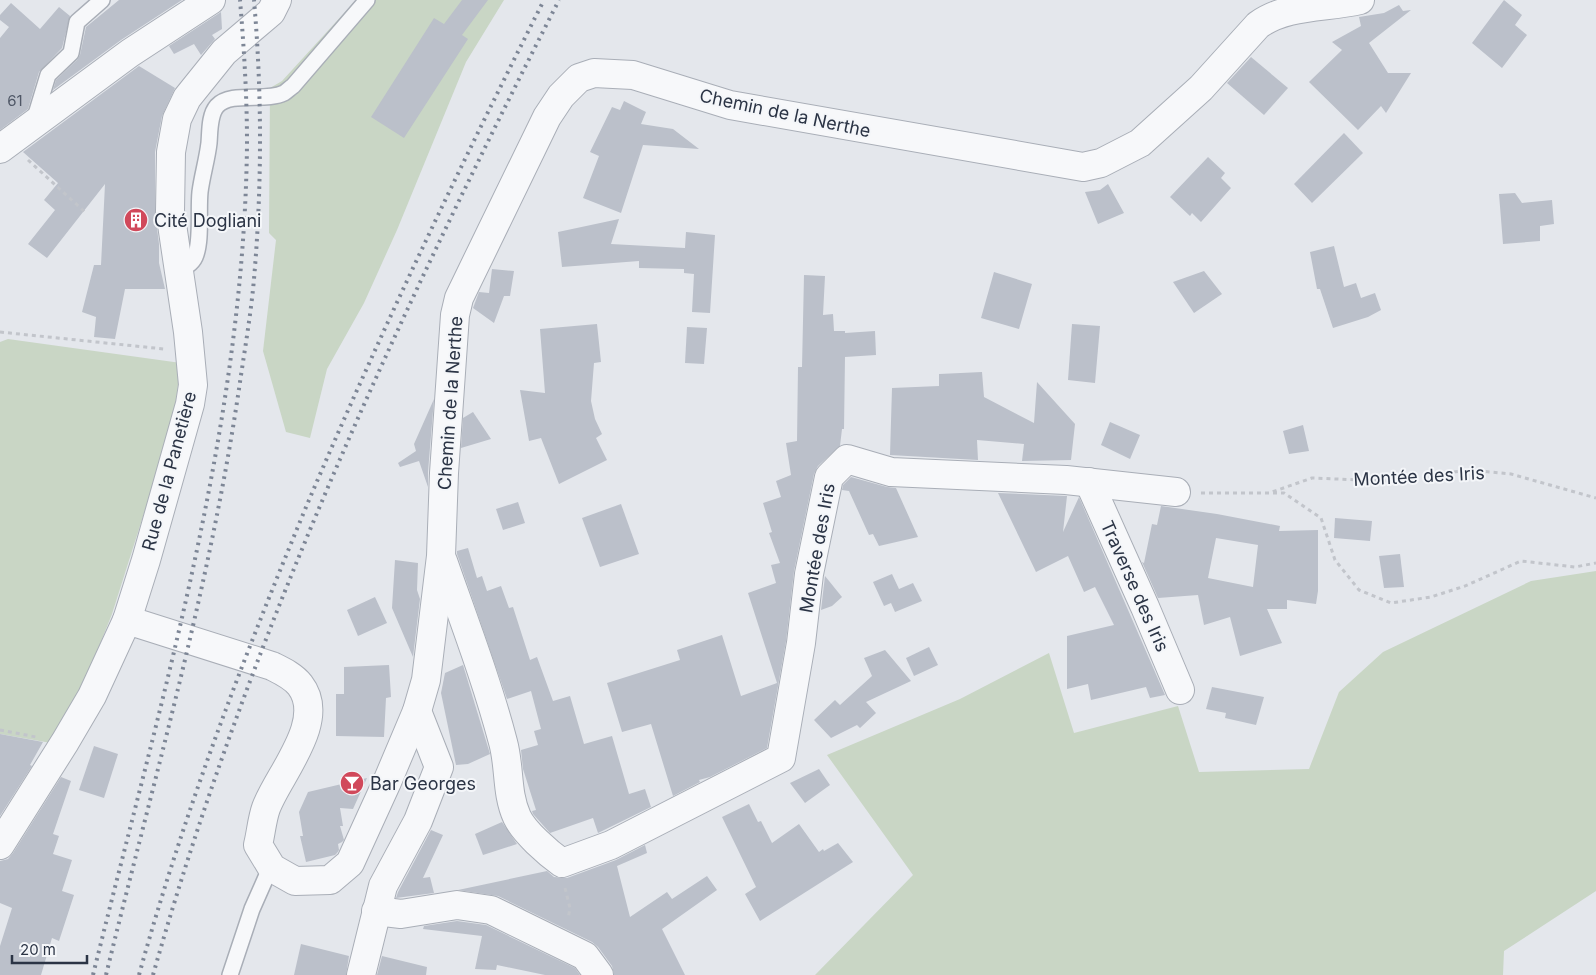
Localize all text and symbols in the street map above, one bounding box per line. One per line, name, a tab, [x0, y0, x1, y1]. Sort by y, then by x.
street label: Chemin de la Nerthe	[698, 85, 872, 141]
house number: 61	[7, 91, 23, 110]
building icon: Cité Dogliani	[123, 207, 149, 233]
place label: Cité Dogliani	[154, 210, 261, 231]
street label: Chemin de la Nerthe	[433, 315, 467, 491]
street label: Rue de la Panetière	[138, 389, 200, 553]
street label: Montée des Iris	[1353, 462, 1485, 490]
street label: Montée des Iris	[795, 482, 839, 614]
street label: Traverse des Iris	[1097, 517, 1173, 655]
bar icon: Bar Georges	[339, 770, 365, 796]
place label: Bar Georges	[370, 773, 476, 794]
scale bar	[12, 932, 88, 964]
text: 20 m	[20, 940, 56, 959]

